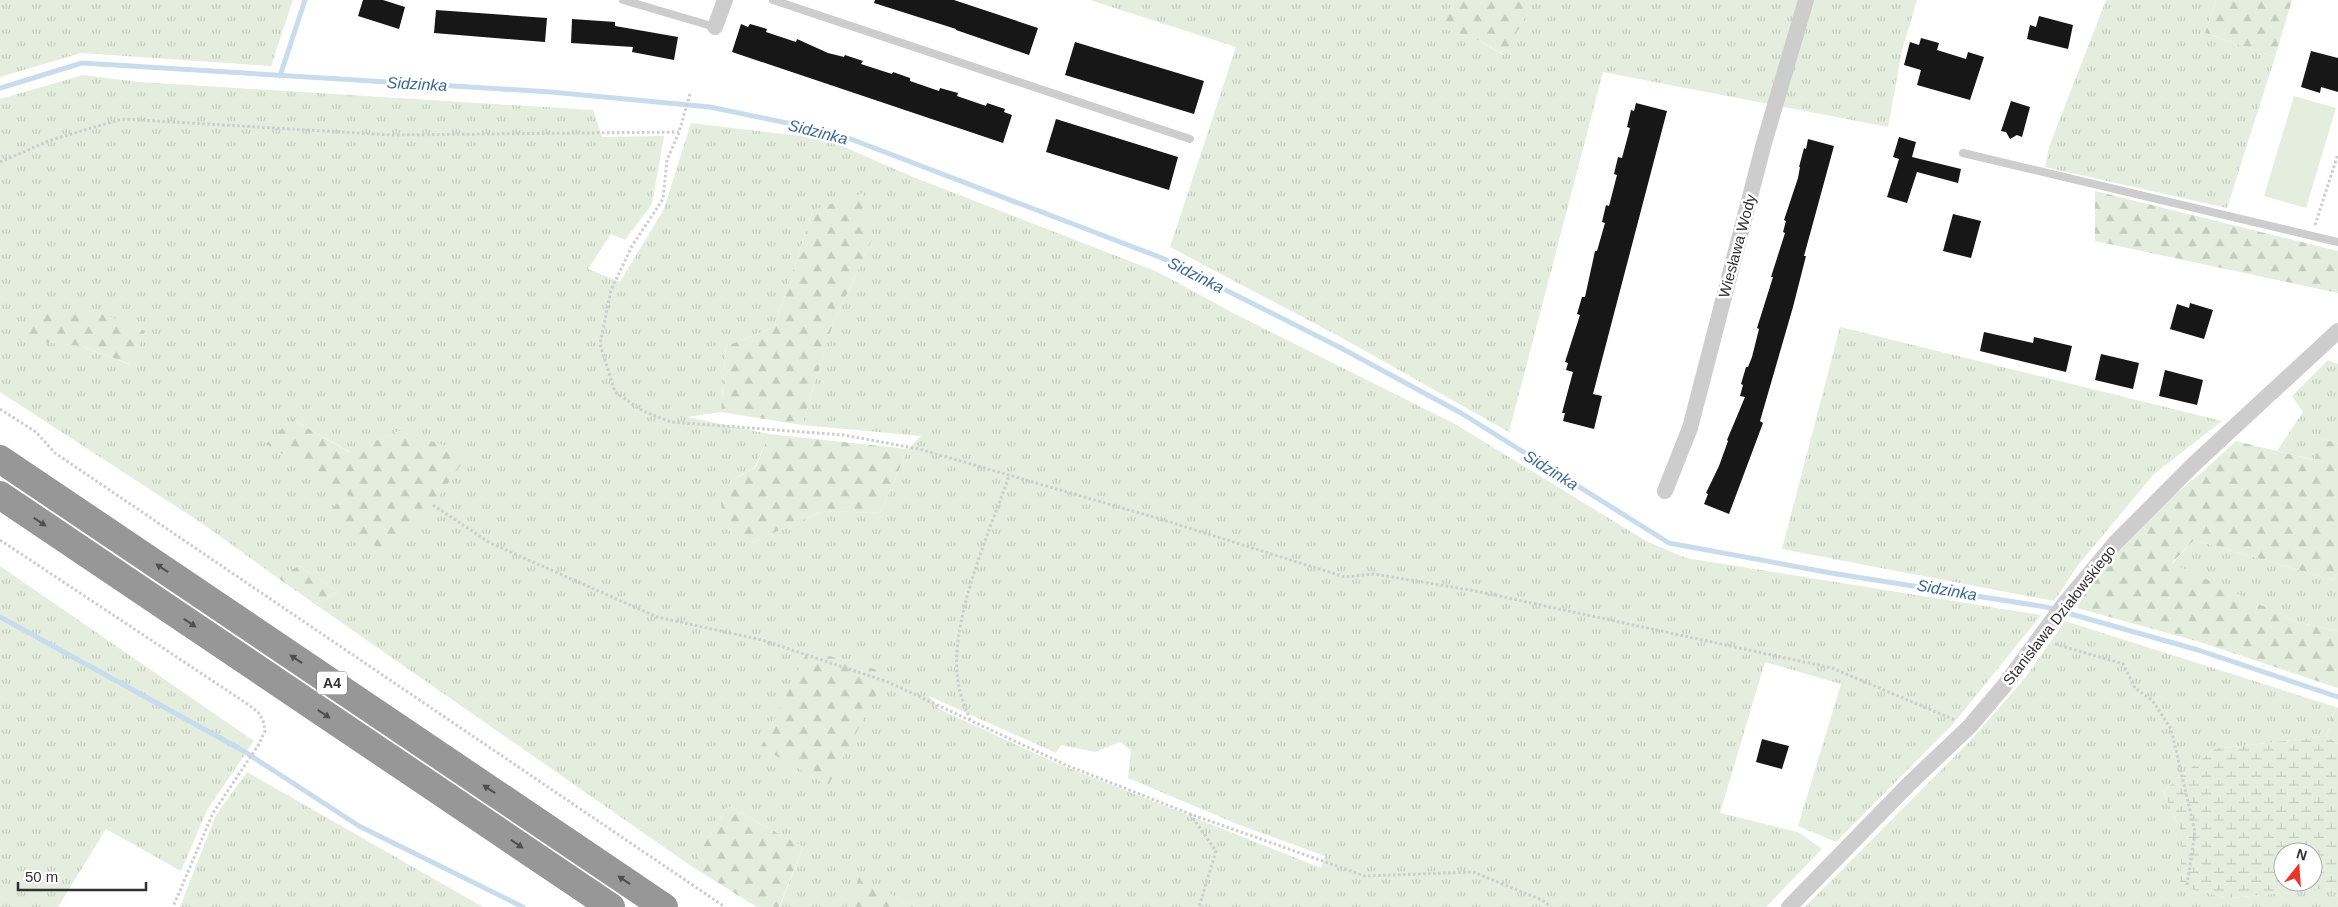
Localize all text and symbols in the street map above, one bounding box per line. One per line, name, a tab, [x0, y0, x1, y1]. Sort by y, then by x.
water label: Sidzinka	[386, 74, 448, 94]
water label: Sidzinka	[787, 116, 849, 148]
street label: Wiesława Wody	[1715, 192, 1759, 300]
water label: Sidzinka	[1165, 254, 1227, 296]
water label: Sidzinka	[1521, 447, 1581, 493]
one-way arrow	[34, 517, 47, 527]
street label: Stanisława Działowskiego	[1999, 542, 2119, 688]
one-way arrow	[155, 563, 168, 573]
water label: Sidzinka	[1916, 576, 1978, 604]
one-way arrow	[183, 618, 196, 628]
one-way arrow	[290, 654, 303, 664]
road number: A4	[317, 671, 347, 694]
one-way arrow	[318, 709, 331, 718]
one-way arrow	[483, 784, 496, 794]
one-way arrow	[510, 839, 524, 848]
north arrow	[2273, 842, 2323, 892]
text: N	[2295, 845, 2309, 864]
scale bar	[18, 860, 145, 892]
text: 50 m	[25, 868, 58, 885]
one-way arrow	[617, 875, 631, 885]

